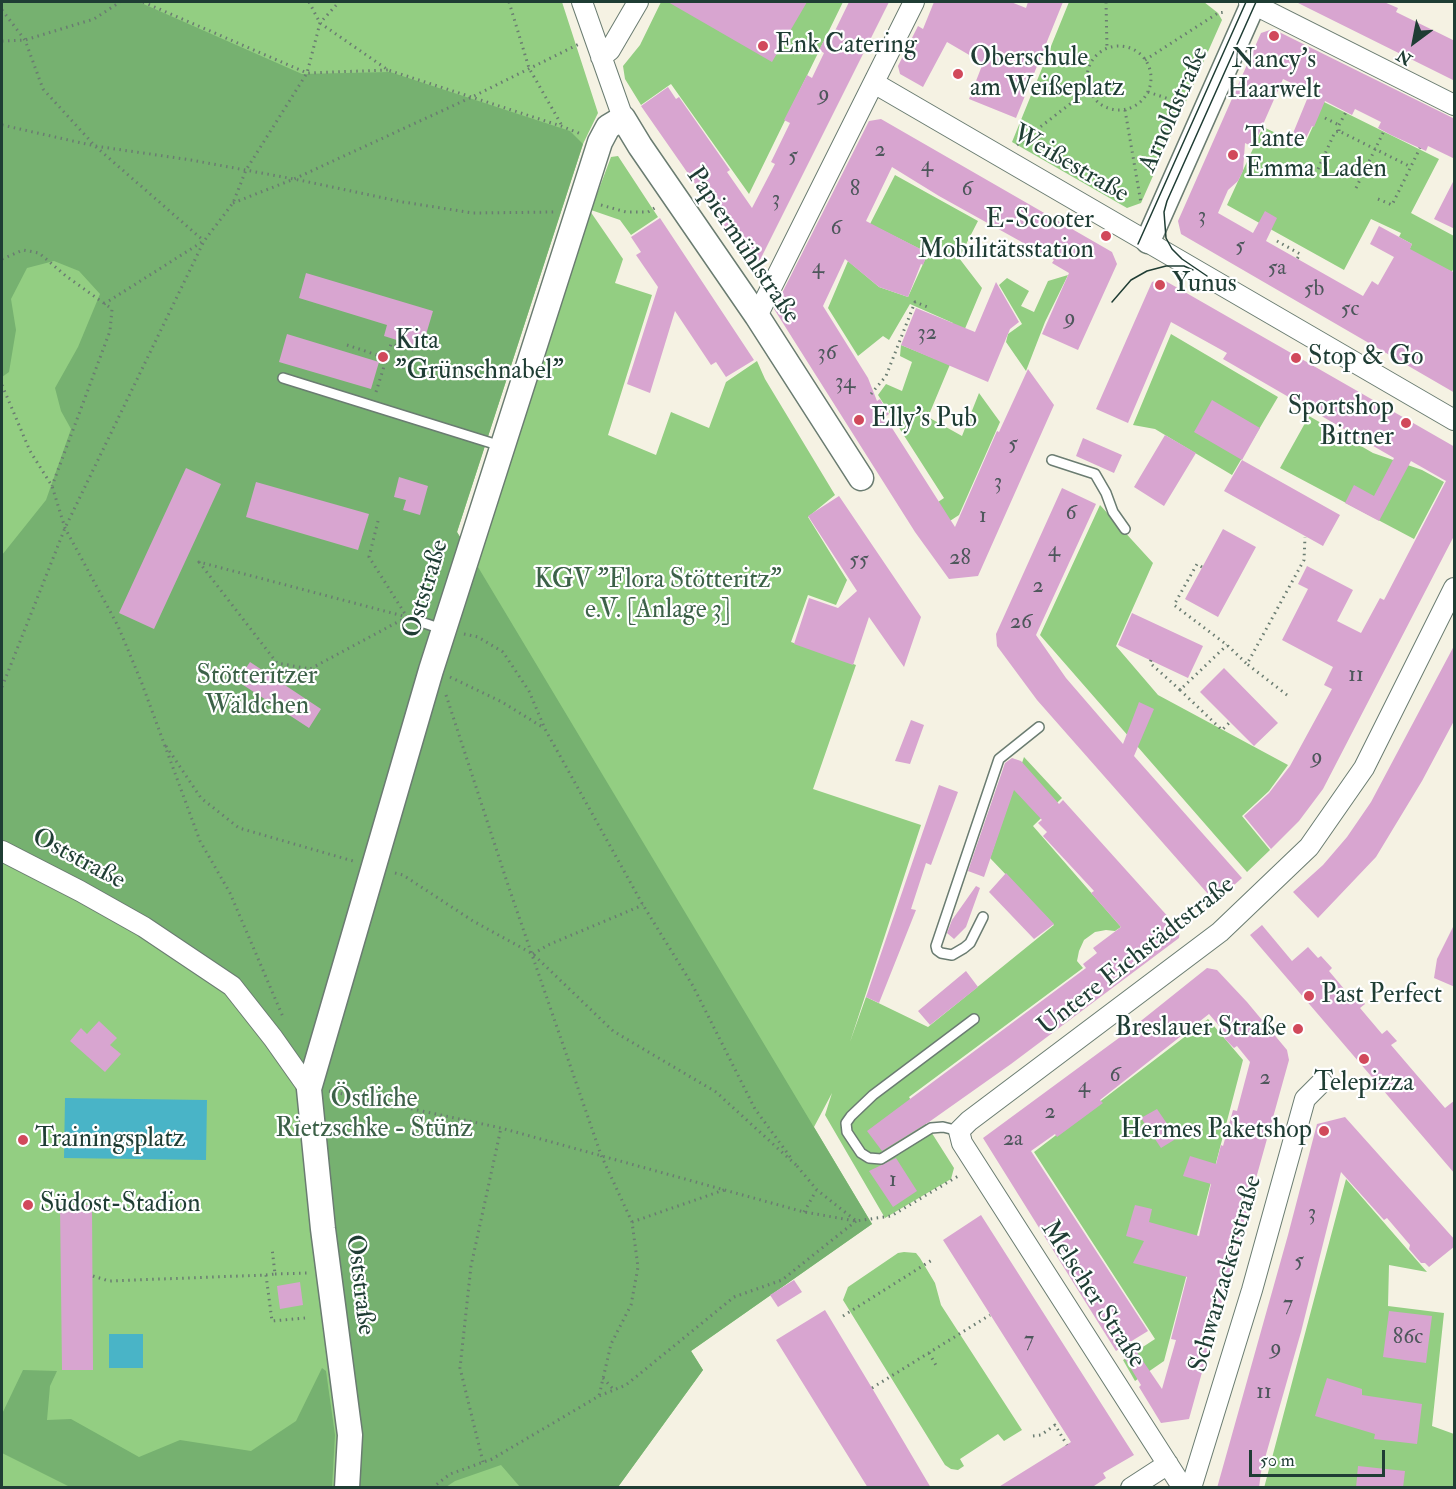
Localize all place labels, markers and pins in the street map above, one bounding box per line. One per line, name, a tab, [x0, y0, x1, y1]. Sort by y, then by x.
marker: Nancy's Haarwelt	[1267, 29, 1281, 43]
place label: Enk Catering	[775, 30, 917, 62]
marker: Enk Catering	[756, 39, 770, 53]
place label: Oberschule am Weißeplatz	[970, 43, 1124, 104]
place label: Nancy's Haarwelt	[1227, 45, 1321, 106]
marker: Oberschule am Weißeplatz	[951, 67, 965, 81]
place label: Tante Emma Laden	[1245, 124, 1387, 186]
marker: Tante Emma Laden	[1226, 148, 1240, 162]
place label: E-Scooter Mobilitätsstation	[918, 205, 1094, 266]
marker: E-Scooter Mobilitätsstation	[1099, 229, 1113, 243]
place label: Yunus	[1172, 269, 1237, 301]
marker: Yunus	[1153, 278, 1167, 292]
place label: Kita "Grünschnabel"	[395, 326, 564, 388]
place label: Stop & Go	[1308, 342, 1424, 374]
marker: Kita "Grünschnabel"	[376, 350, 390, 364]
marker: Stop & Go	[1289, 351, 1303, 365]
place label: Sportshop Bittner	[1288, 392, 1394, 454]
place label: Elly's Pub	[871, 404, 977, 436]
marker: Elly's Pub	[852, 413, 866, 427]
marker: Sportshop Bittner	[1399, 416, 1413, 430]
place label: Past Perfect	[1321, 980, 1442, 1012]
marker: Past Perfect	[1302, 989, 1316, 1003]
place label: Breslauer Straße	[1115, 1013, 1286, 1045]
marker: Breslauer Straße	[1291, 1022, 1305, 1036]
marker: Telepizza	[1357, 1052, 1371, 1066]
place label: Telepizza	[1314, 1068, 1414, 1100]
place label: Hermes Paketshop	[1120, 1115, 1312, 1147]
place label: Trainingsplatz	[35, 1124, 186, 1156]
marker: Hermes Paketshop	[1317, 1124, 1331, 1138]
marker: Trainingsplatz	[16, 1133, 30, 1147]
place label: Südost-Stadion	[40, 1189, 201, 1221]
marker: Südost-Stadion	[21, 1198, 35, 1212]

